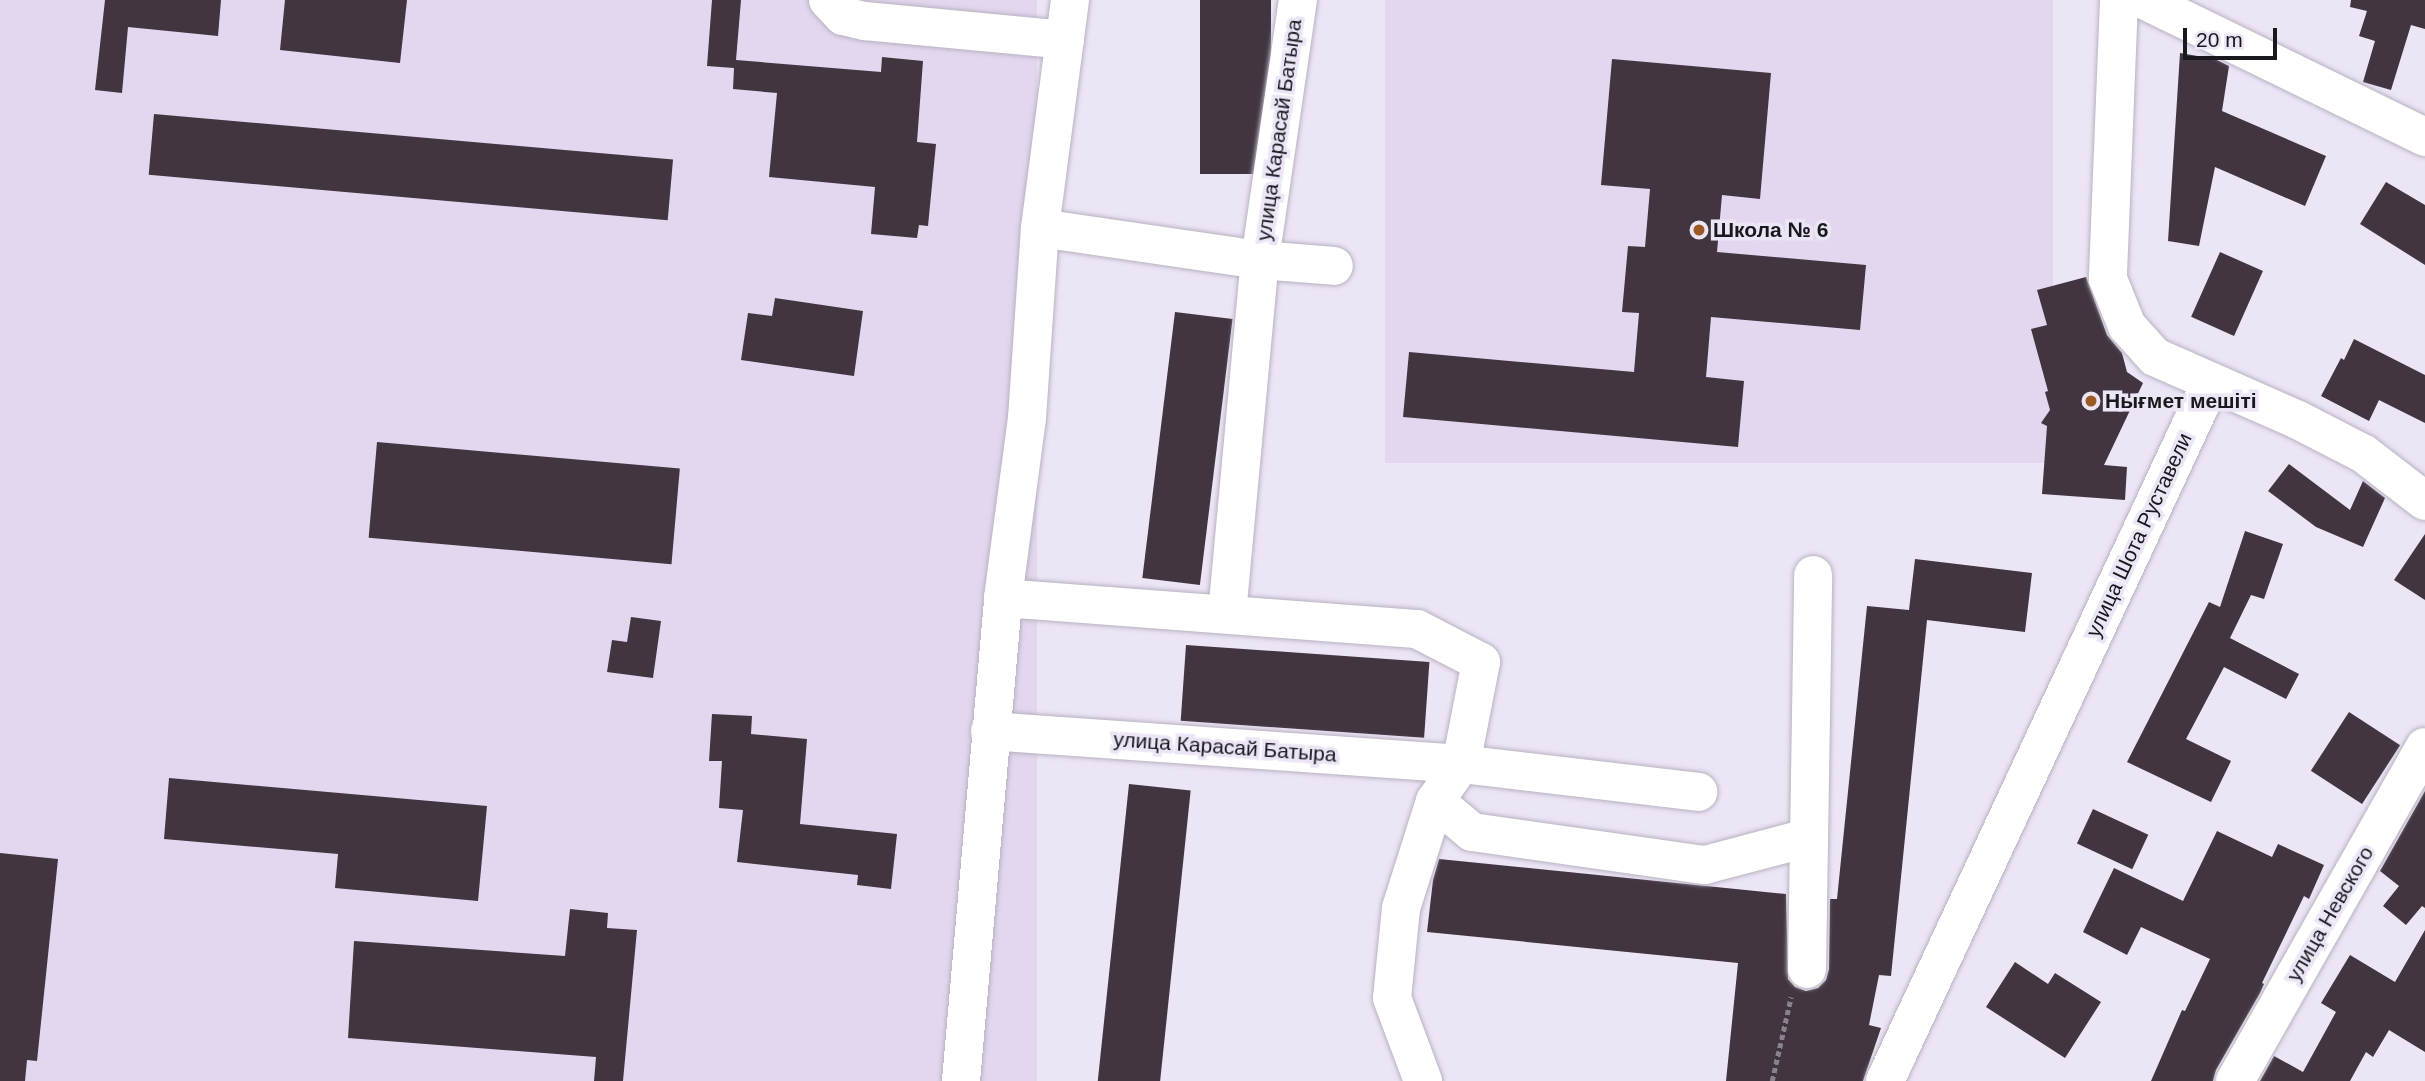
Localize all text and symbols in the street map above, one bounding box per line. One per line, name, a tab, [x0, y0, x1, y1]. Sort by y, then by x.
scale bar	[2187, 14, 2282, 58]
street label: улица Карасай Батыра	[1251, 18, 1307, 242]
text: 20 m	[2196, 28, 2243, 51]
place label: Школа № 6	[1713, 217, 1828, 243]
marker: Школа № 6	[1691, 222, 1707, 238]
place label: Нығмет мешіті	[2105, 388, 2257, 414]
marker: Нығмет мешіті	[2083, 393, 2099, 409]
street label: улица Шота Руставели	[2081, 429, 2197, 641]
street label: улица Карасай Батыра	[1113, 727, 1337, 767]
street label: улица Невского	[2281, 842, 2379, 986]

